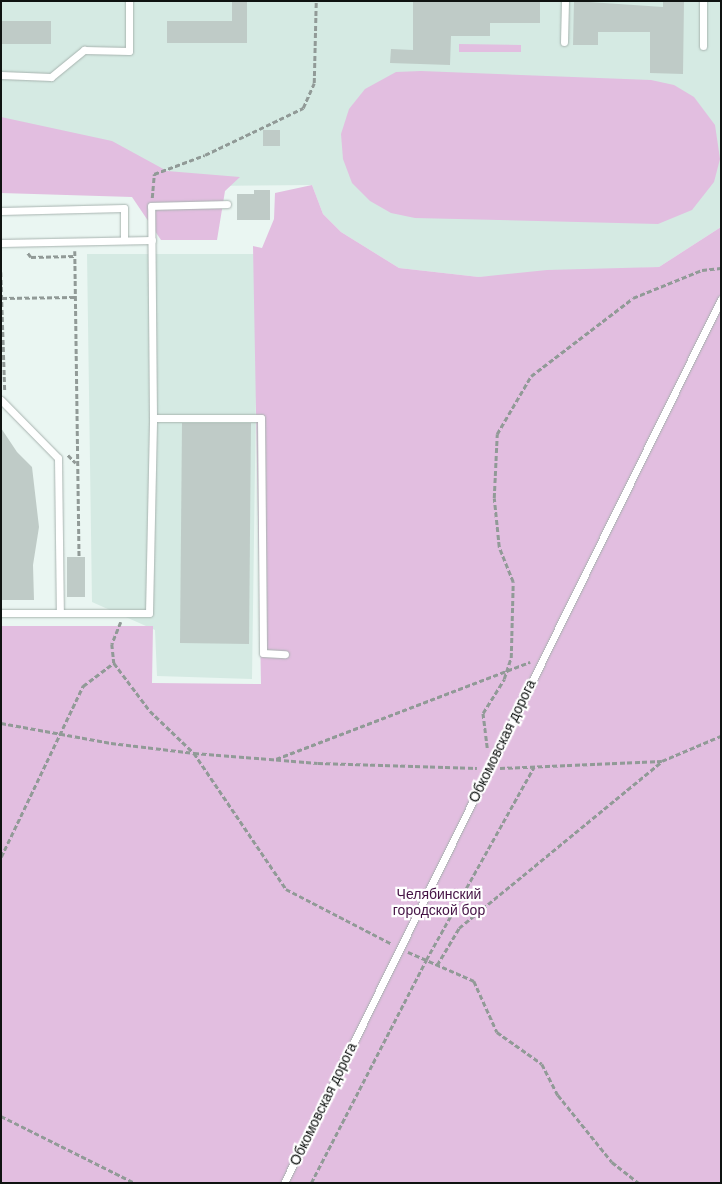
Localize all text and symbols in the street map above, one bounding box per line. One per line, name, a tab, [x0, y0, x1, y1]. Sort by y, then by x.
street label: Обкомовская дорога	[465, 677, 539, 805]
park label: Челябинский городской бор	[393, 886, 485, 919]
street label: Обкомовская дорога	[286, 1040, 360, 1168]

